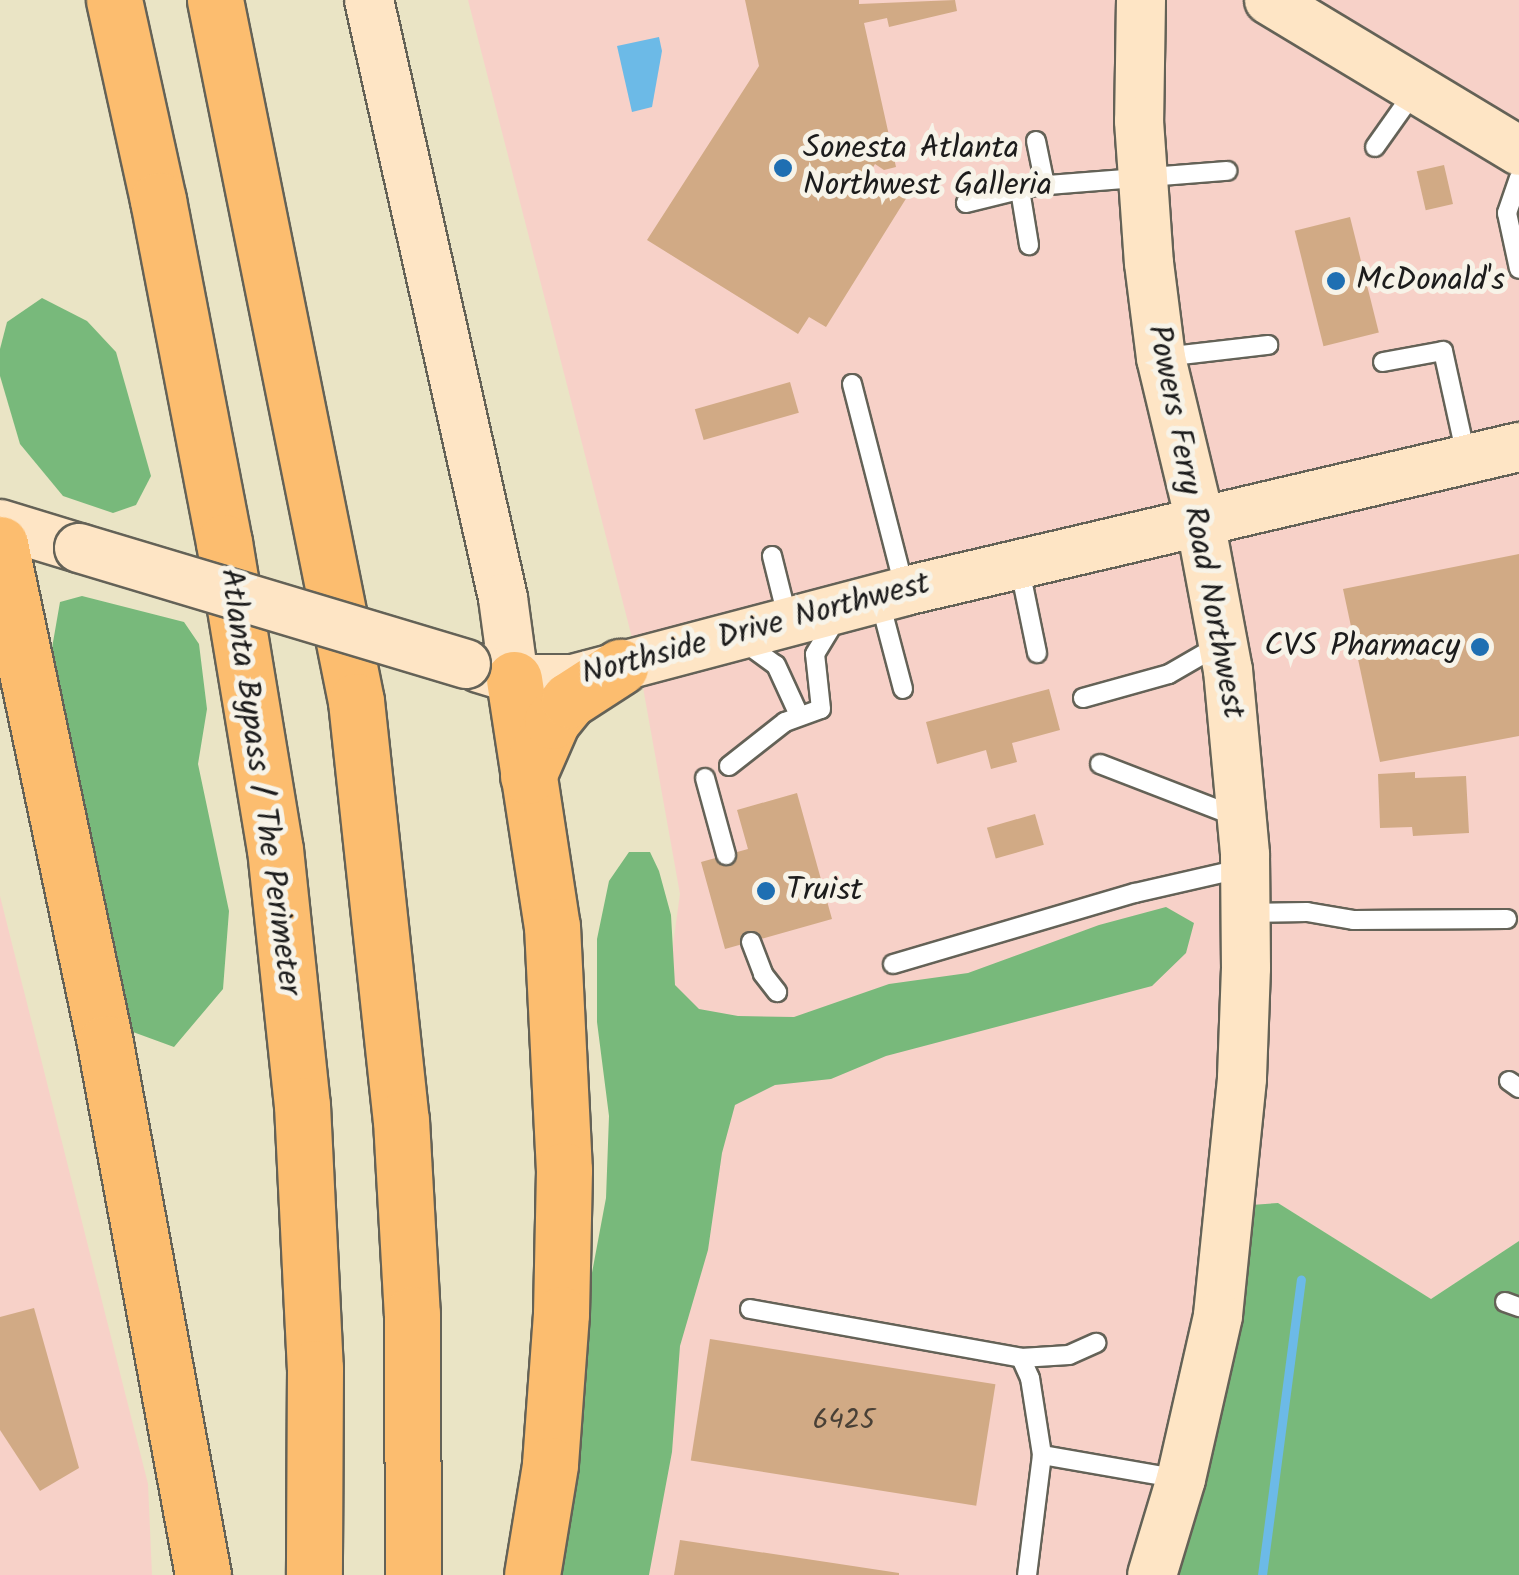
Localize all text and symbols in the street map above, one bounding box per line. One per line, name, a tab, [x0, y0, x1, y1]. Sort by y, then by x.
place label: Sonesta Atlanta Northwest Galleria	[803, 131, 1052, 206]
marker: Sonesta Atlanta Northwest Galleria	[772, 157, 794, 179]
place label: McDonald's	[1356, 262, 1505, 300]
marker: McDonald's	[1325, 270, 1347, 292]
street label: Powers Ferry Road Northwest	[1138, 322, 1252, 722]
street label: Northside Drive Northwest	[578, 565, 934, 695]
street label: Atlanta Bypass / The Perimeter	[210, 566, 308, 998]
place label: CVS Pharmacy	[1264, 628, 1460, 666]
marker: CVS Pharmacy	[1469, 636, 1491, 658]
place label: Truist	[786, 872, 863, 910]
marker: Truist	[755, 880, 777, 902]
house number: 6425	[813, 1404, 875, 1438]

